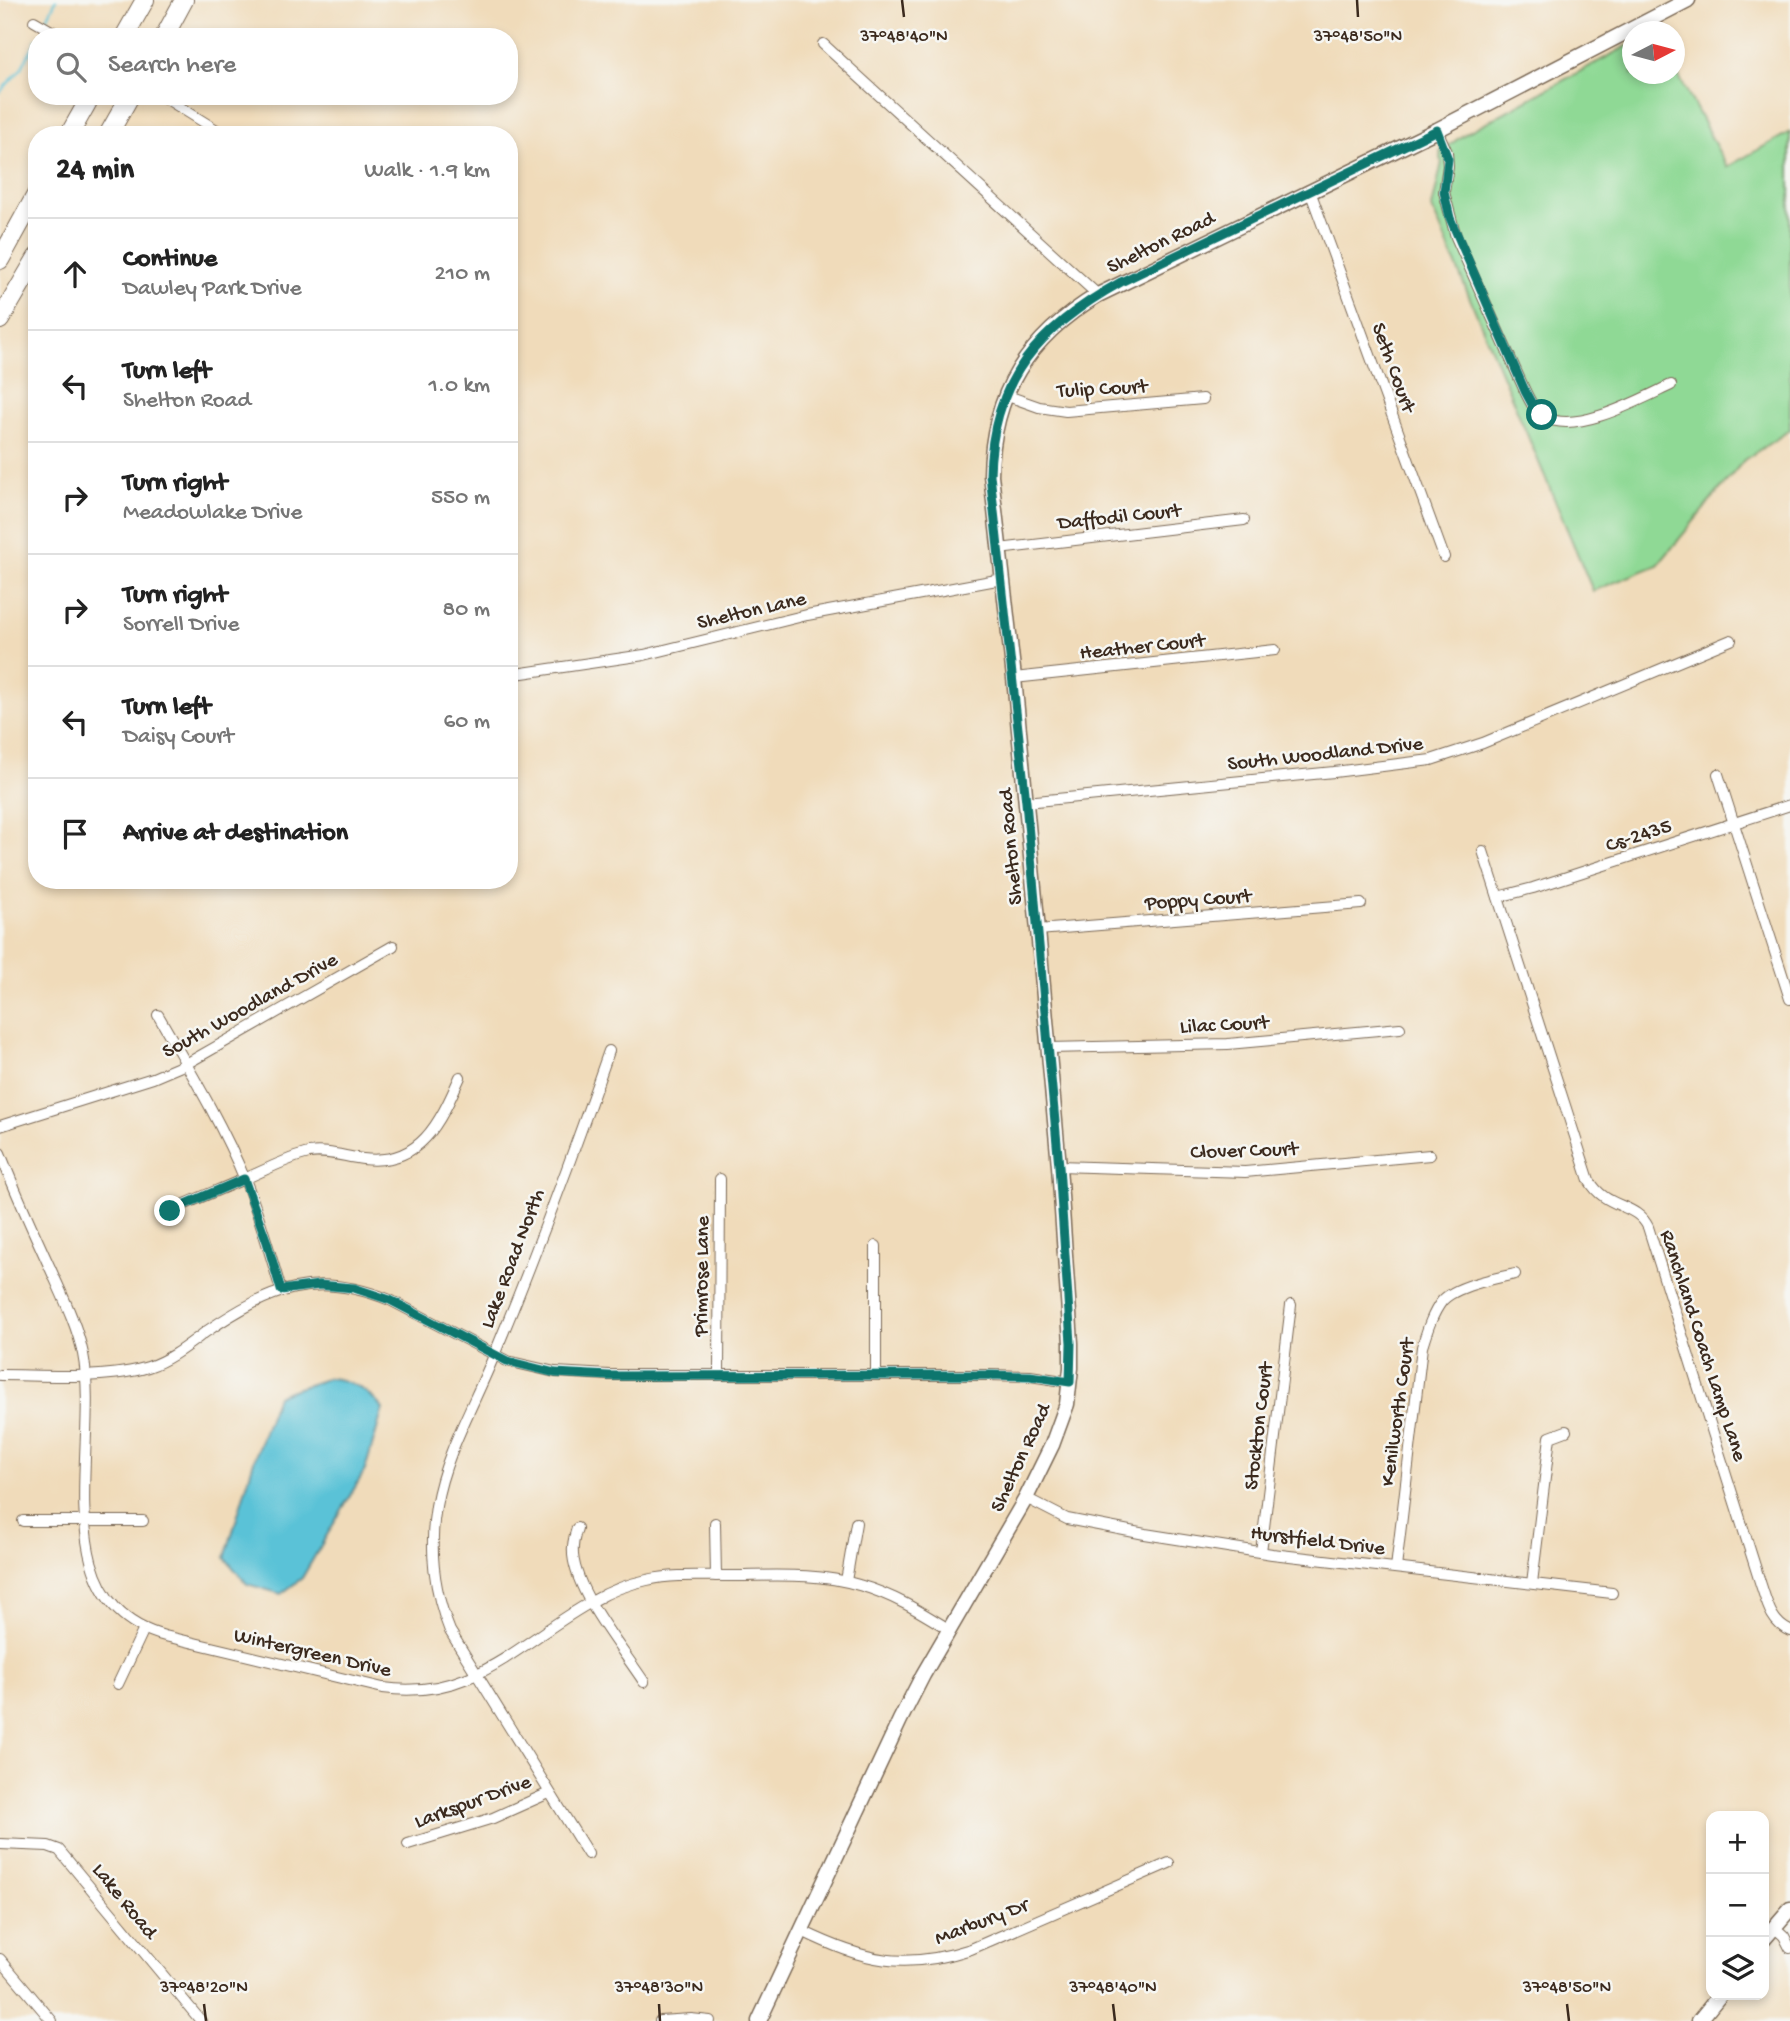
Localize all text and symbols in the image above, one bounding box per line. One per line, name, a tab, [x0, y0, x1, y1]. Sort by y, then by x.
north arrow	[1622, 21, 1685, 84]
text: 37°48'40"N	[859, 27, 948, 48]
text: 37°48'50"N	[1313, 27, 1402, 48]
search box	[28, 28, 518, 105]
icon: search	[52, 48, 90, 86]
text: Search here	[108, 51, 236, 82]
text: 24 min	[56, 154, 134, 189]
text: Walk · 1.9 km	[364, 158, 490, 185]
street label: Shelton Road	[1104, 207, 1221, 281]
text: Continue	[123, 245, 217, 276]
icon: ahead	[56, 255, 94, 293]
text: 210 m	[435, 261, 490, 288]
text: Dawley Park Drive	[123, 276, 302, 303]
street label: Seth Court	[1364, 320, 1420, 419]
text: Turn left	[123, 357, 211, 388]
icon: left	[56, 367, 94, 405]
text: 1.0 km	[428, 373, 490, 400]
street label: Tulip Court	[1055, 376, 1150, 405]
text: Shelton Road	[123, 388, 251, 415]
route start	[1526, 399, 1557, 430]
text: Turn right	[123, 469, 227, 500]
icon: right	[56, 479, 94, 517]
text: 550 m	[431, 485, 490, 512]
street label: Daffodil Court	[1055, 499, 1185, 538]
text: Meadowlake Drive	[123, 500, 302, 527]
text: Turn right	[123, 581, 227, 612]
street label: Shelton Lane	[695, 587, 810, 637]
icon: right	[56, 591, 94, 629]
text: 80 m	[443, 597, 490, 624]
text: Sorrell Drive	[123, 612, 239, 639]
street label: Heather Court	[1079, 629, 1209, 667]
text: Turn left	[123, 693, 211, 724]
icon: left	[56, 703, 94, 741]
text: 60 m	[444, 709, 490, 736]
text: Daisy Court	[123, 724, 234, 751]
street label: South Woodland Drive	[1226, 733, 1426, 778]
street label: Shelton Road	[995, 786, 1030, 906]
icon: arrive	[56, 815, 94, 853]
street label: Cs-2435	[1603, 815, 1675, 860]
text: Arrive at destination	[123, 819, 348, 850]
street label: Poppy Court	[1143, 885, 1255, 918]
street label: South Woodland Drive	[159, 948, 344, 1066]
street label: Lilac Court	[1179, 1012, 1272, 1041]
street label: Clover Court	[1190, 1138, 1301, 1167]
street label: Lake Road North	[476, 1186, 552, 1332]
route end	[154, 1195, 185, 1226]
street label: Primrose Lane	[690, 1214, 717, 1338]
street label: Ranchland Coach Lamp Lane	[1652, 1227, 1751, 1466]
street label: Kenilworth Court	[1377, 1335, 1423, 1488]
street label: Stockton Court	[1240, 1359, 1281, 1492]
street label: Shelton Road	[986, 1399, 1059, 1517]
street label: Hurstfield Drive	[1249, 1522, 1387, 1563]
street label: Wintergreen Drive	[231, 1624, 395, 1685]
street label: Larkspur Drive	[411, 1770, 536, 1836]
map controls	[1706, 1811, 1769, 2000]
button: +	[1706, 1811, 1769, 1874]
street label: Lake Road	[85, 1859, 163, 1947]
button: −	[1706, 1874, 1769, 1937]
street label: Marbury Dr	[932, 1893, 1034, 1953]
button: layers	[1706, 1937, 1769, 2000]
text: 37°48'20"N	[159, 1978, 248, 1999]
text: 37°48'30"N	[614, 1978, 703, 1999]
text: 37°48'40"N	[1068, 1978, 1157, 1999]
text: 37°48'50"N	[1522, 1978, 1611, 1999]

